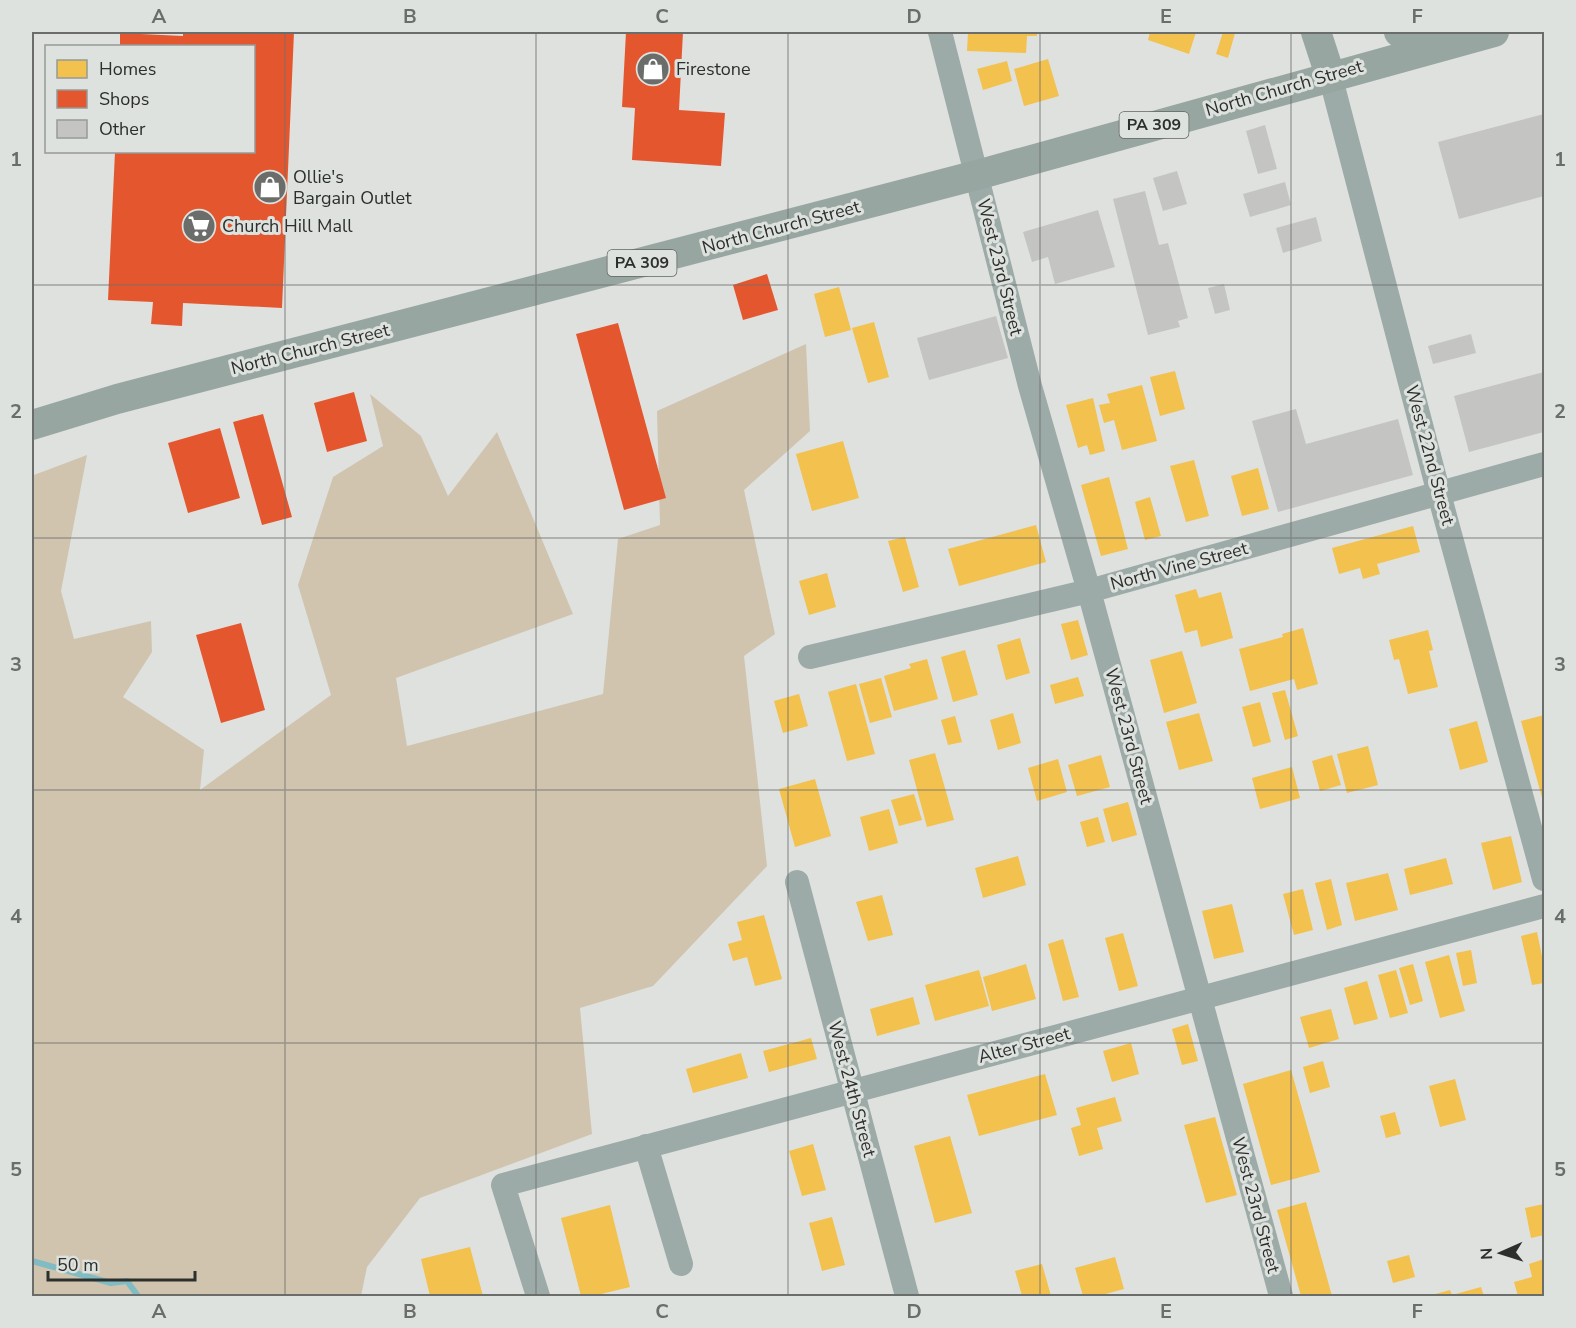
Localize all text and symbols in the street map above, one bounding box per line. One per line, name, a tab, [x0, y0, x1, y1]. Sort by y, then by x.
text: A	[152, 3, 167, 30]
text: B	[403, 3, 417, 30]
text: C	[655, 3, 669, 30]
text: D	[906, 3, 922, 30]
text: E	[1160, 3, 1172, 30]
text: F	[1411, 3, 1423, 30]
legend	[45, 45, 255, 153]
shop icon: Firestone	[635, 51, 671, 87]
street label: North Church Street	[1203, 54, 1366, 122]
text: Homes	[99, 57, 156, 81]
place label: Firestone	[676, 57, 751, 81]
text: Shops	[99, 87, 149, 111]
road number: PA 309	[1120, 112, 1188, 138]
text: Other	[99, 117, 146, 141]
text: 1	[10, 146, 22, 173]
text: 1	[1554, 146, 1566, 173]
place label: Ollie's Bargain Outlet	[293, 165, 412, 210]
shop icon: Ollie's Bargain Outlet	[252, 169, 288, 205]
street label: North Church Street	[699, 194, 863, 260]
street label: West 23rd Street	[971, 196, 1029, 338]
supermarket icon: Church Hill Mall	[181, 208, 217, 244]
place label: Church Hill Mall	[222, 214, 353, 238]
road number: PA 309	[608, 250, 676, 276]
street label: North Church Street	[228, 318, 392, 380]
street label: West 22nd Street	[1400, 382, 1460, 528]
text: 2	[10, 398, 22, 425]
text: 2	[1554, 398, 1566, 425]
street label: North Vine Street	[1108, 536, 1251, 596]
text: 3	[10, 651, 22, 678]
text: 3	[1554, 651, 1566, 678]
street label: West 23rd Street	[1099, 665, 1159, 807]
text: 4	[10, 903, 22, 930]
text: 4	[1554, 903, 1566, 930]
street label: West 24th Street	[822, 1018, 882, 1160]
street label: Alter Street	[975, 1021, 1073, 1069]
street label: West 23rd Street	[1226, 1134, 1286, 1276]
text: 5	[10, 1156, 22, 1183]
text: 5	[1554, 1156, 1566, 1183]
north arrow	[1471, 1223, 1531, 1283]
scale bar	[48, 1244, 195, 1282]
text: N	[1476, 1247, 1498, 1260]
text: 50 m	[57, 1253, 99, 1277]
text: A	[152, 1298, 167, 1325]
text: B	[403, 1298, 417, 1325]
text: C	[655, 1298, 669, 1325]
text: D	[906, 1298, 922, 1325]
text: E	[1160, 1298, 1172, 1325]
text: F	[1411, 1298, 1423, 1325]

